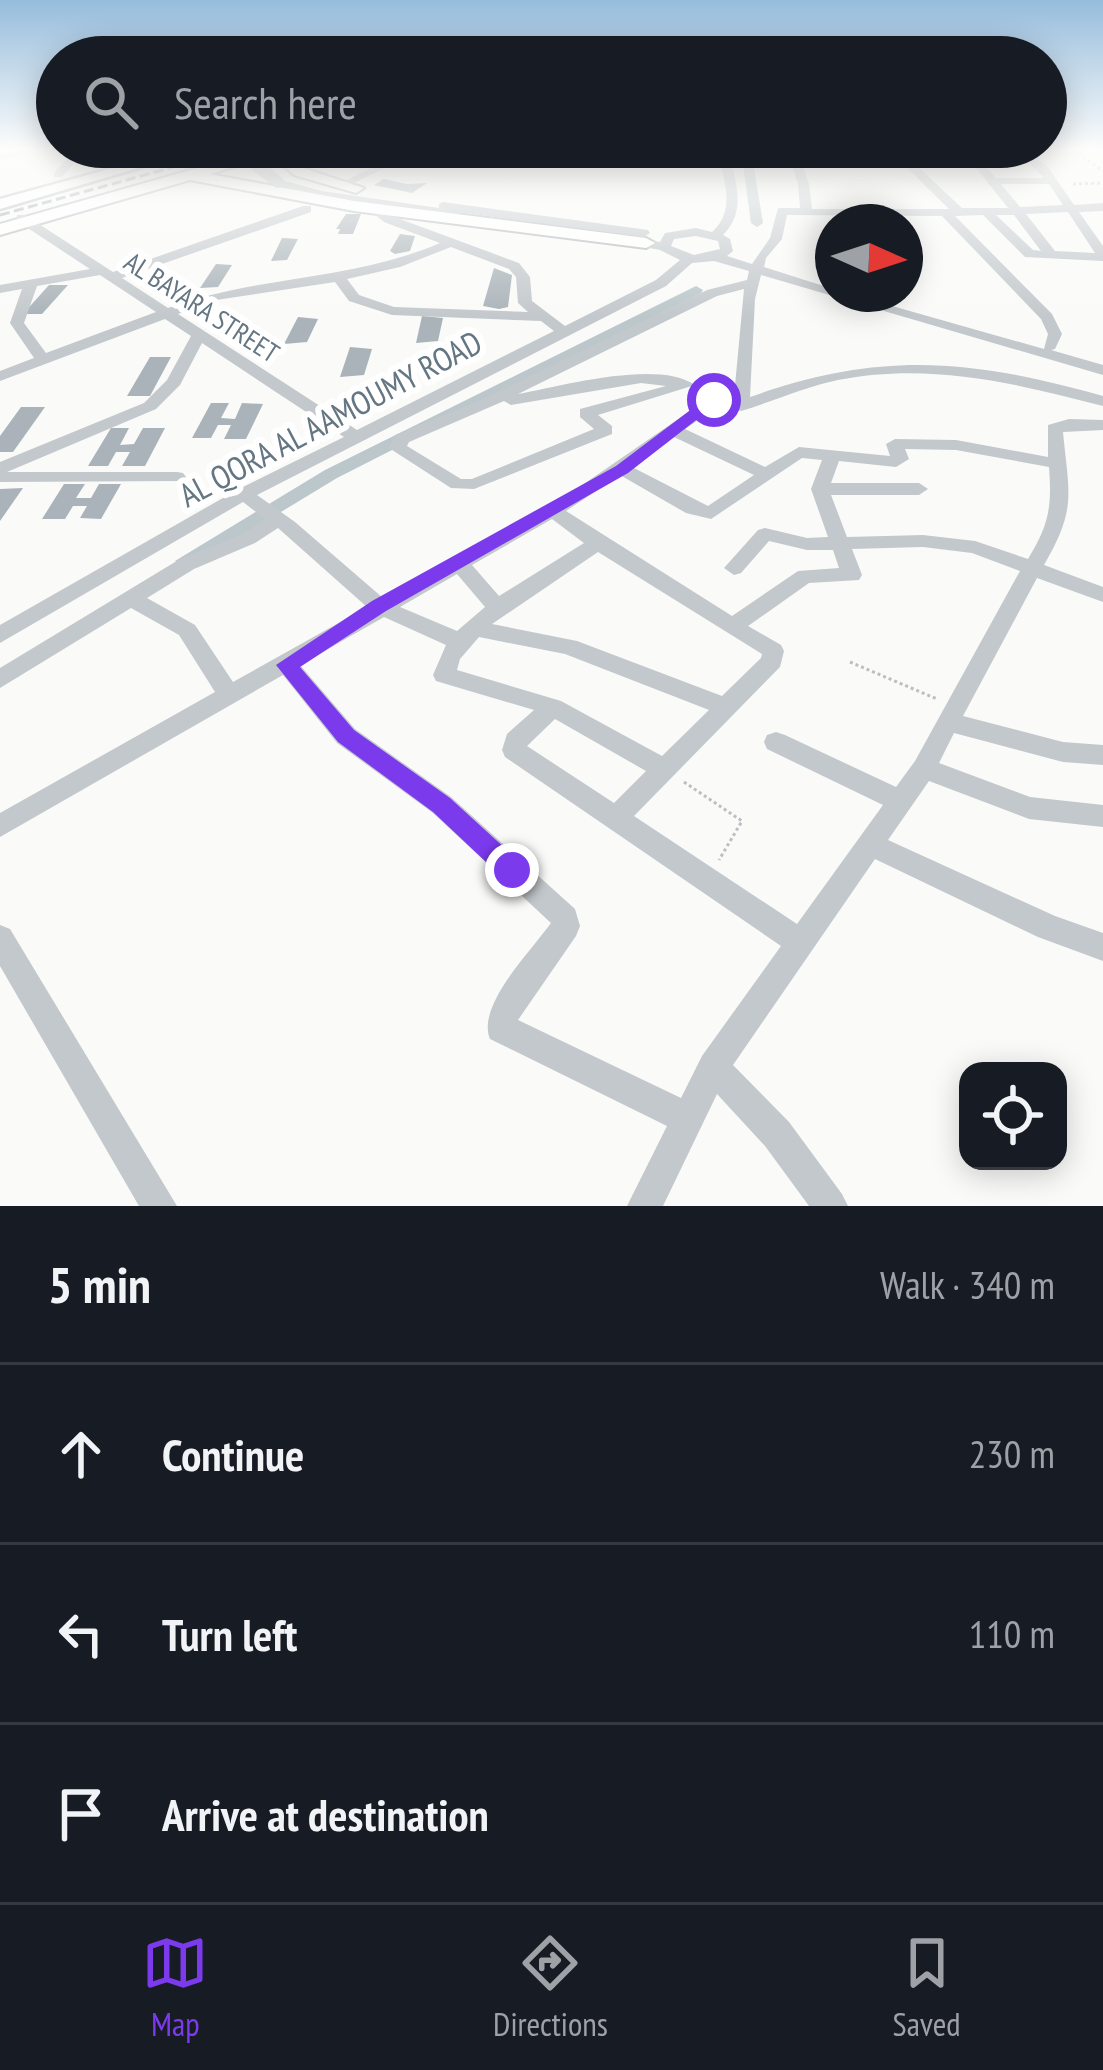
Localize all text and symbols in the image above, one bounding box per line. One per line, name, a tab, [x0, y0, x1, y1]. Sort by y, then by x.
search box	[36, 36, 1067, 168]
icon: search	[78, 69, 144, 135]
text: Search here	[174, 73, 357, 131]
north arrow	[815, 204, 923, 312]
street label: AL BAYARA STREET	[118, 244, 286, 370]
street label: AL QORA AL AAMOUMY ROAD	[171, 320, 489, 516]
route start	[687, 373, 741, 427]
route end	[485, 843, 539, 897]
map controls	[959, 1062, 1067, 1170]
button: locate	[959, 1062, 1067, 1170]
text: 5 min	[48, 1251, 151, 1317]
text: Walk · 340 m	[880, 1259, 1055, 1310]
icon: ahead	[48, 1421, 114, 1487]
text: Continue	[162, 1425, 304, 1483]
text: 230 m	[969, 1428, 1055, 1479]
icon: left	[48, 1601, 114, 1667]
text: Turn left	[162, 1605, 297, 1663]
text: 110 m	[969, 1608, 1055, 1659]
icon: arrive	[48, 1781, 114, 1847]
text: Arrive at destination	[162, 1785, 489, 1843]
tab: Map	[142, 1930, 208, 2045]
tab: Directions	[493, 1930, 608, 2045]
tab: Saved	[893, 1930, 961, 2045]

